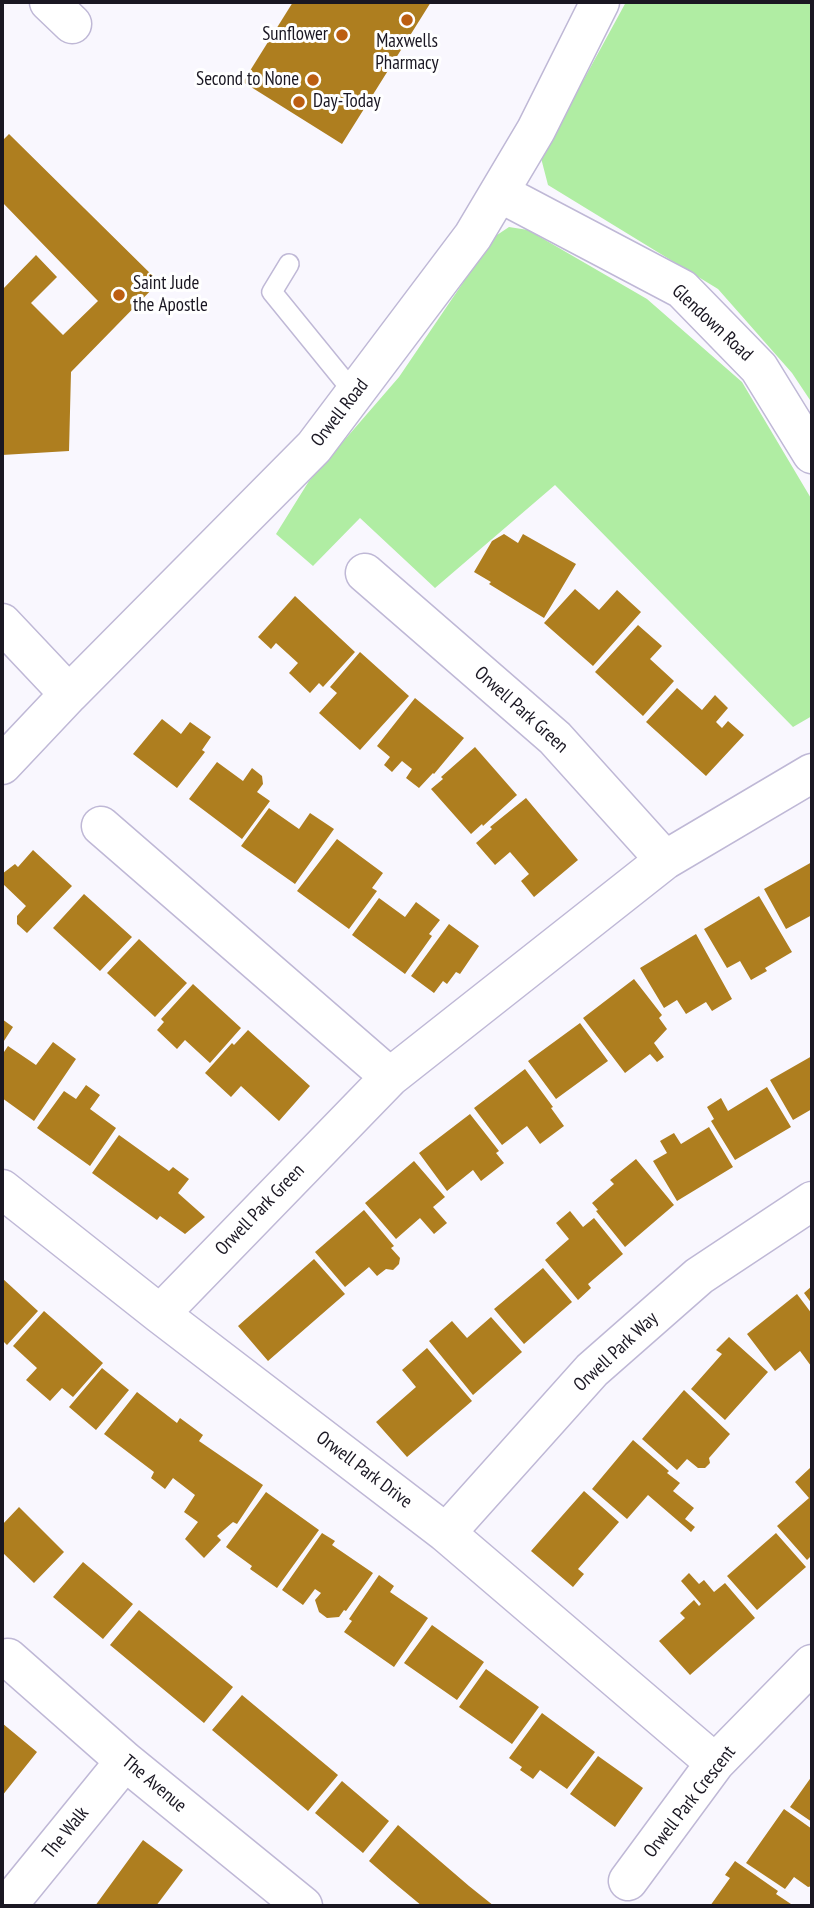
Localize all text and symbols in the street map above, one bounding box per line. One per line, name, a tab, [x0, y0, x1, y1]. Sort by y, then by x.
marker: Maxwells Pharmacy	[399, 12, 415, 28]
place label: Sunflower	[262, 24, 328, 46]
marker: Sunflower	[334, 27, 350, 43]
place label: Maxwells Pharmacy	[375, 31, 439, 75]
place label: Second to None	[196, 69, 299, 91]
marker: Second to None	[305, 72, 321, 88]
place label: Day-Today	[313, 91, 381, 113]
marker: Day-Today	[291, 94, 307, 110]
place label: Saint Jude the Apostle	[133, 273, 208, 317]
street label: Glendown Road	[667, 280, 757, 366]
marker: Saint Jude the Apostle	[111, 287, 127, 303]
street label: Orwell Road	[306, 375, 374, 451]
street label: Orwell Park Green	[469, 662, 573, 758]
street label: Orwell Park Green	[211, 1160, 309, 1260]
street label: Orwell Park Way	[569, 1307, 663, 1397]
street label: Orwell Park Drive	[312, 1427, 416, 1513]
street label: Orwell Park Crescent	[639, 1742, 741, 1862]
street label: The Avenue	[117, 1751, 191, 1817]
street label: The Walk	[38, 1802, 94, 1864]

